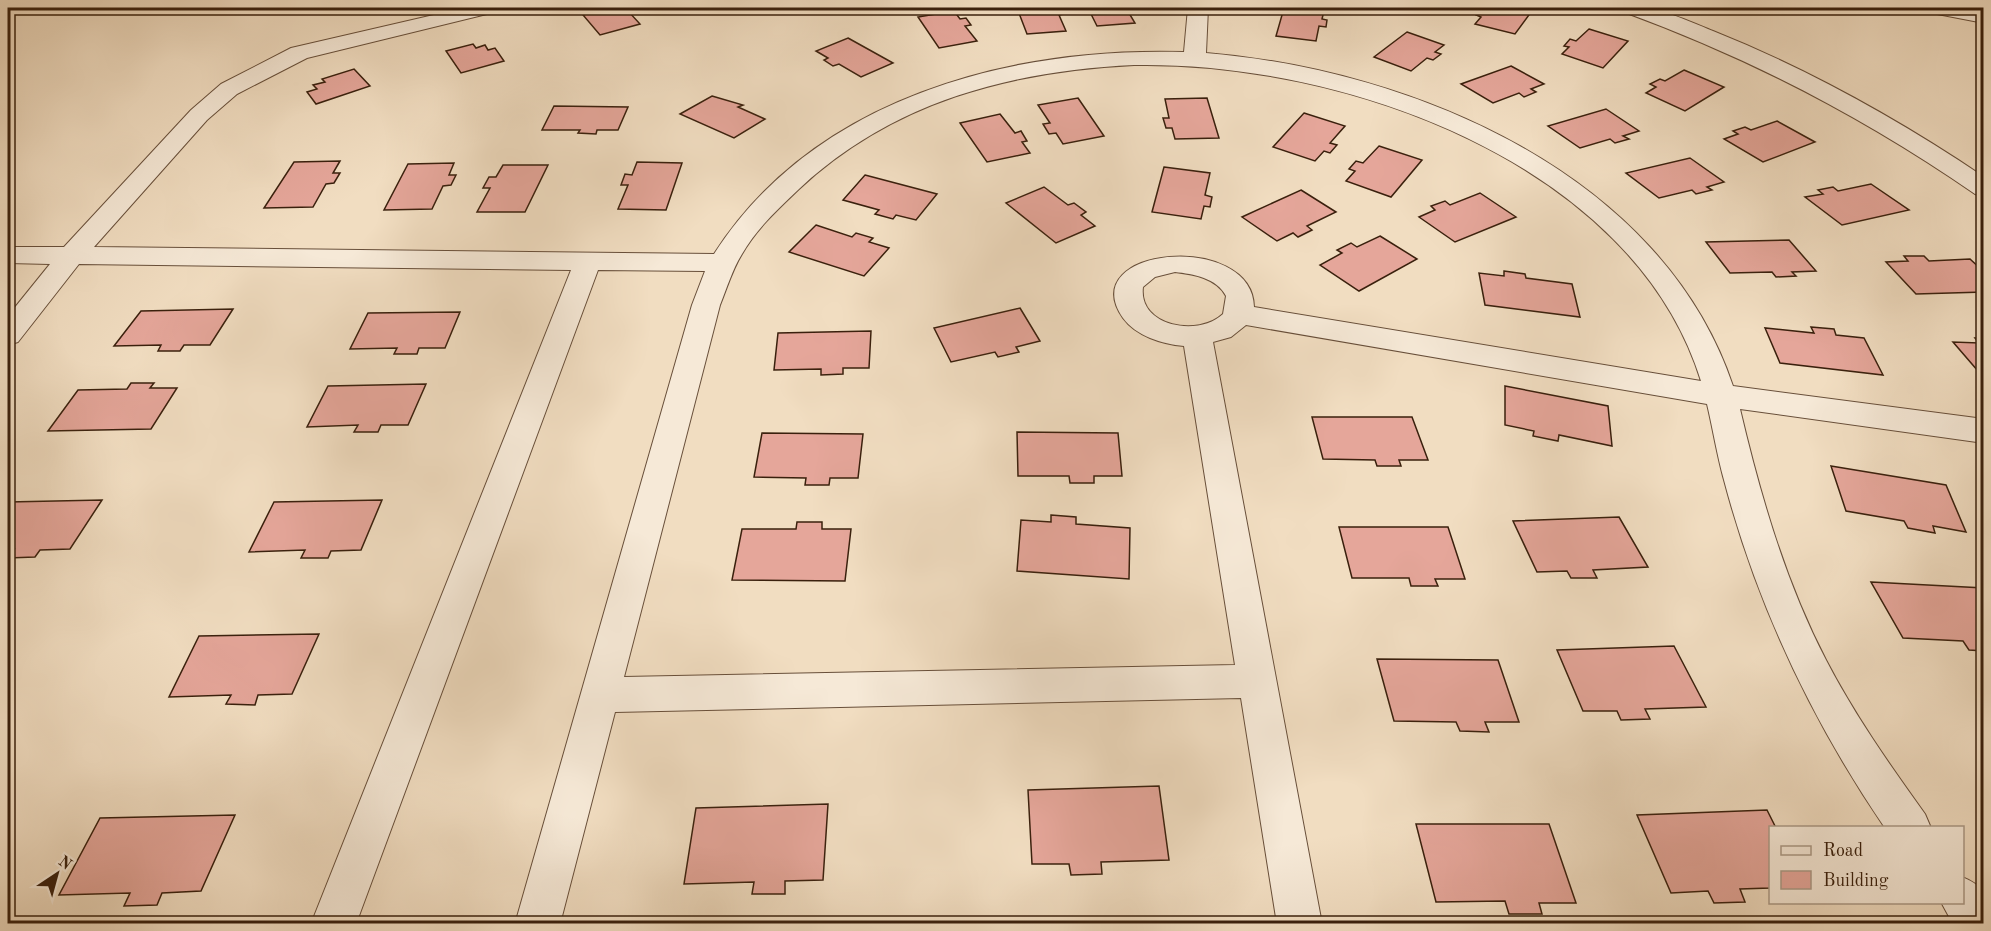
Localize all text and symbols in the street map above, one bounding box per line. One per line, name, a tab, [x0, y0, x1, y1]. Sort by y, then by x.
legend	[1769, 826, 1964, 904]
text: Road	[1823, 842, 1863, 860]
north arrow	[27, 844, 87, 904]
text: N	[55, 853, 75, 874]
text: Building	[1823, 872, 1889, 890]

